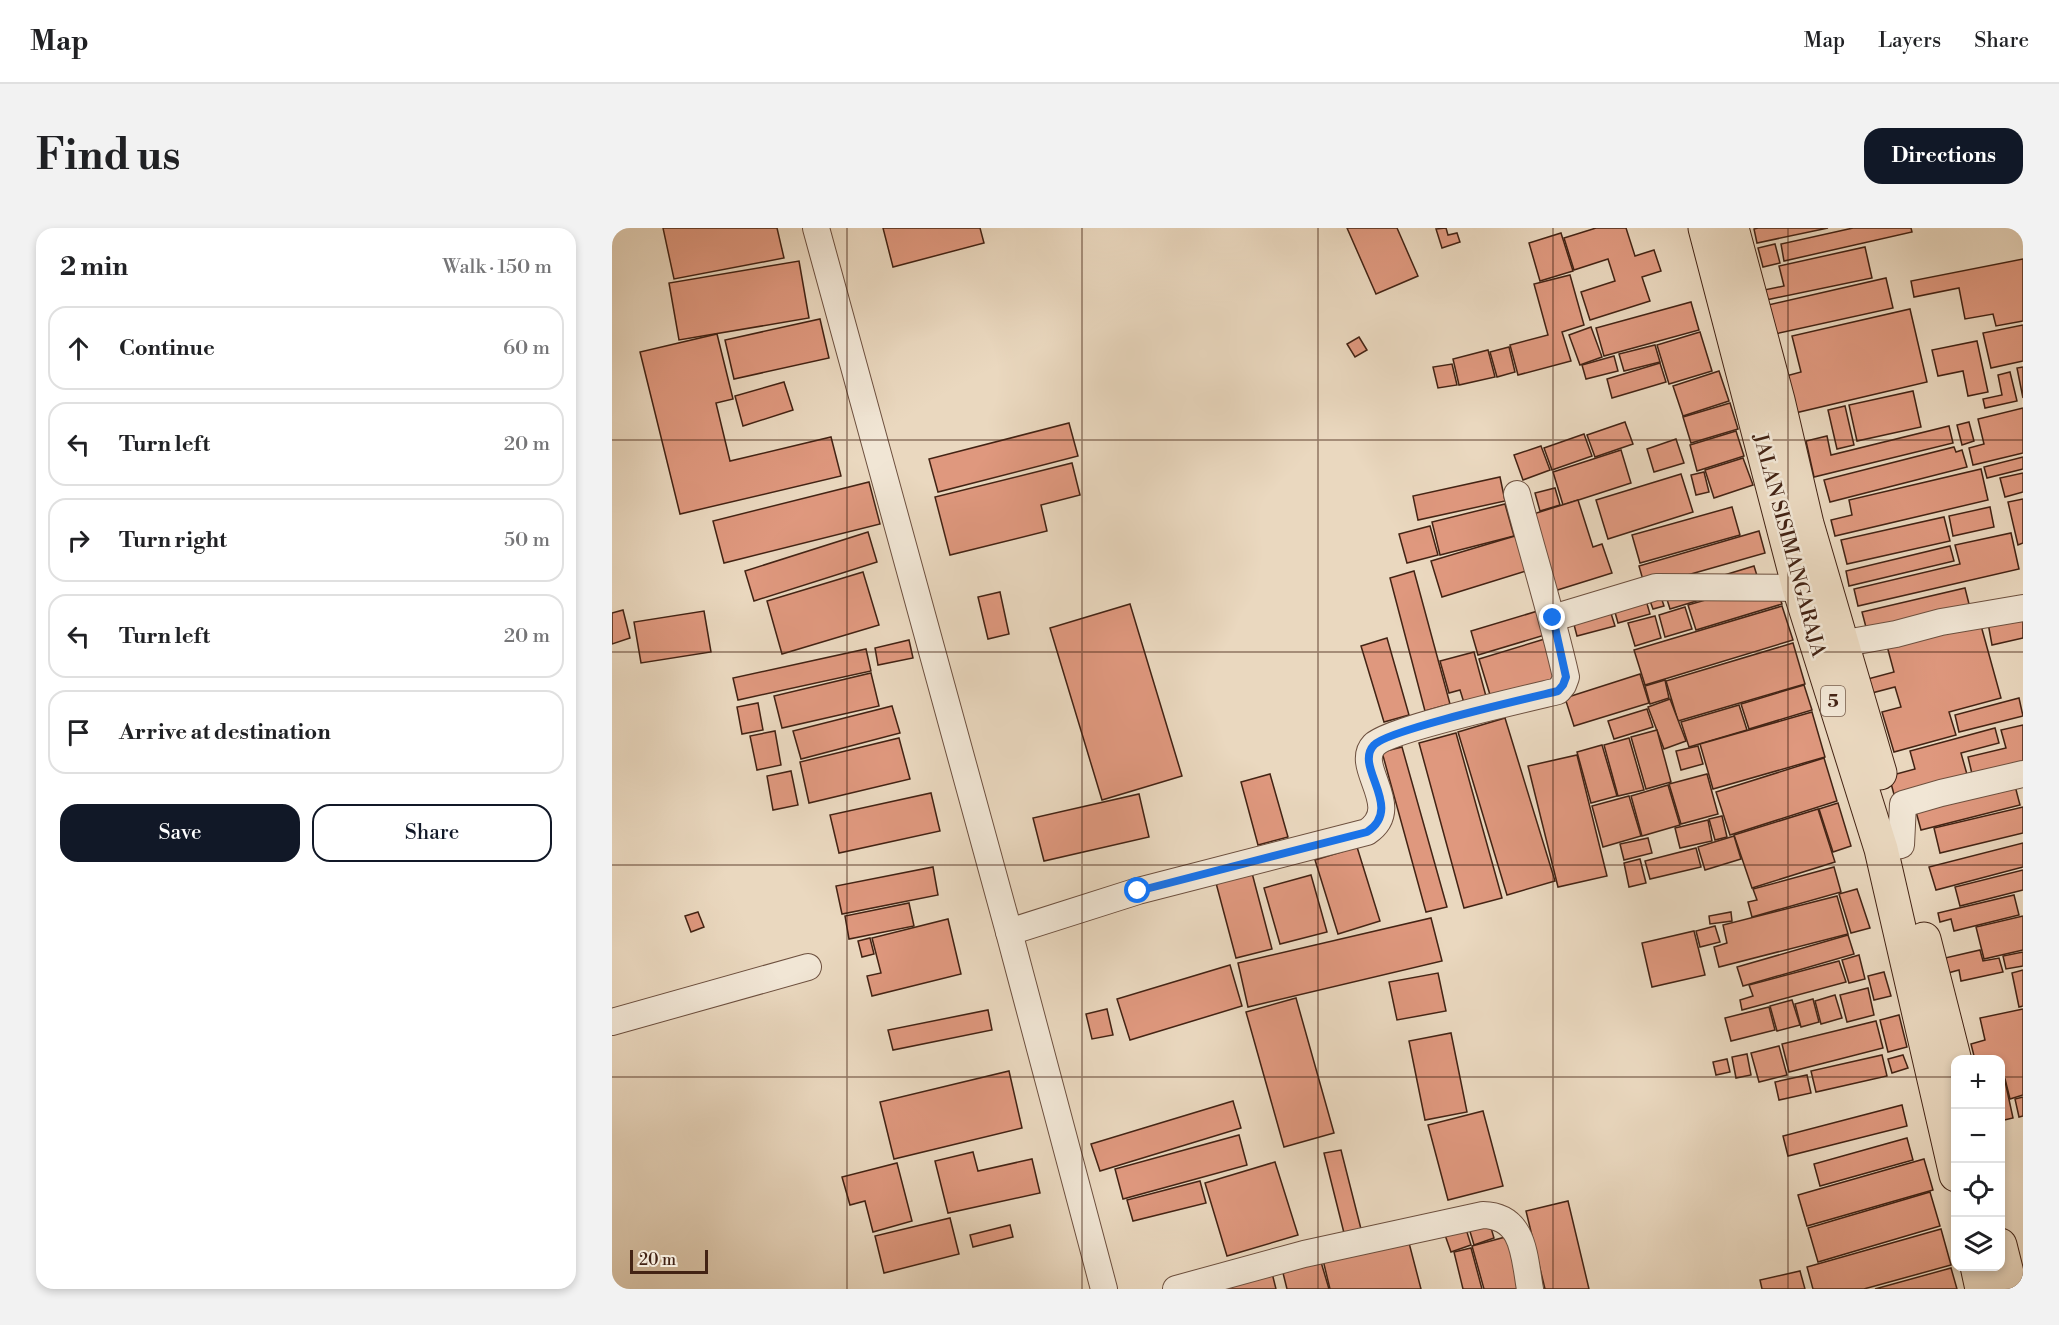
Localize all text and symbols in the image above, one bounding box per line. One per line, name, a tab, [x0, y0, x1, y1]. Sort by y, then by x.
text: Map	[30, 24, 89, 59]
text: Map	[1804, 28, 1845, 54]
text: Layers	[1878, 28, 1941, 54]
text: Share	[1974, 28, 2029, 54]
button: Directions	[1864, 128, 2023, 184]
text: Find us	[36, 130, 180, 183]
text: 2 min	[60, 251, 128, 283]
text: Walk · 150 m	[443, 255, 552, 280]
icon: ahead	[62, 332, 95, 365]
text: Continue	[119, 335, 215, 362]
text: 60 m	[503, 336, 550, 361]
icon: left	[62, 428, 95, 461]
street label: JALAN SISIMANGARAJA	[1746, 430, 1831, 661]
text: Turn left	[119, 431, 210, 458]
text: 20 m	[504, 432, 550, 457]
icon: right	[62, 524, 95, 557]
text: Turn right	[119, 527, 227, 554]
text: 50 m	[504, 528, 550, 553]
route end	[1539, 604, 1565, 630]
icon: left	[62, 620, 95, 653]
text: Turn left	[119, 623, 210, 650]
text: 20 m	[504, 624, 550, 649]
road number: 5	[1821, 686, 1845, 716]
icon: arrive	[62, 716, 95, 749]
text: Arrive at destination	[119, 719, 331, 746]
button: Save	[60, 804, 300, 862]
button: Share	[312, 804, 552, 862]
route start	[1124, 877, 1150, 903]
map controls	[1951, 1055, 2005, 1271]
button: +	[1951, 1055, 2005, 1109]
button: −	[1951, 1109, 2005, 1163]
button: locate	[1951, 1163, 2005, 1217]
button: layers	[1951, 1217, 2005, 1271]
scale bar	[630, 1247, 708, 1274]
text: 20 m	[639, 1250, 676, 1270]

